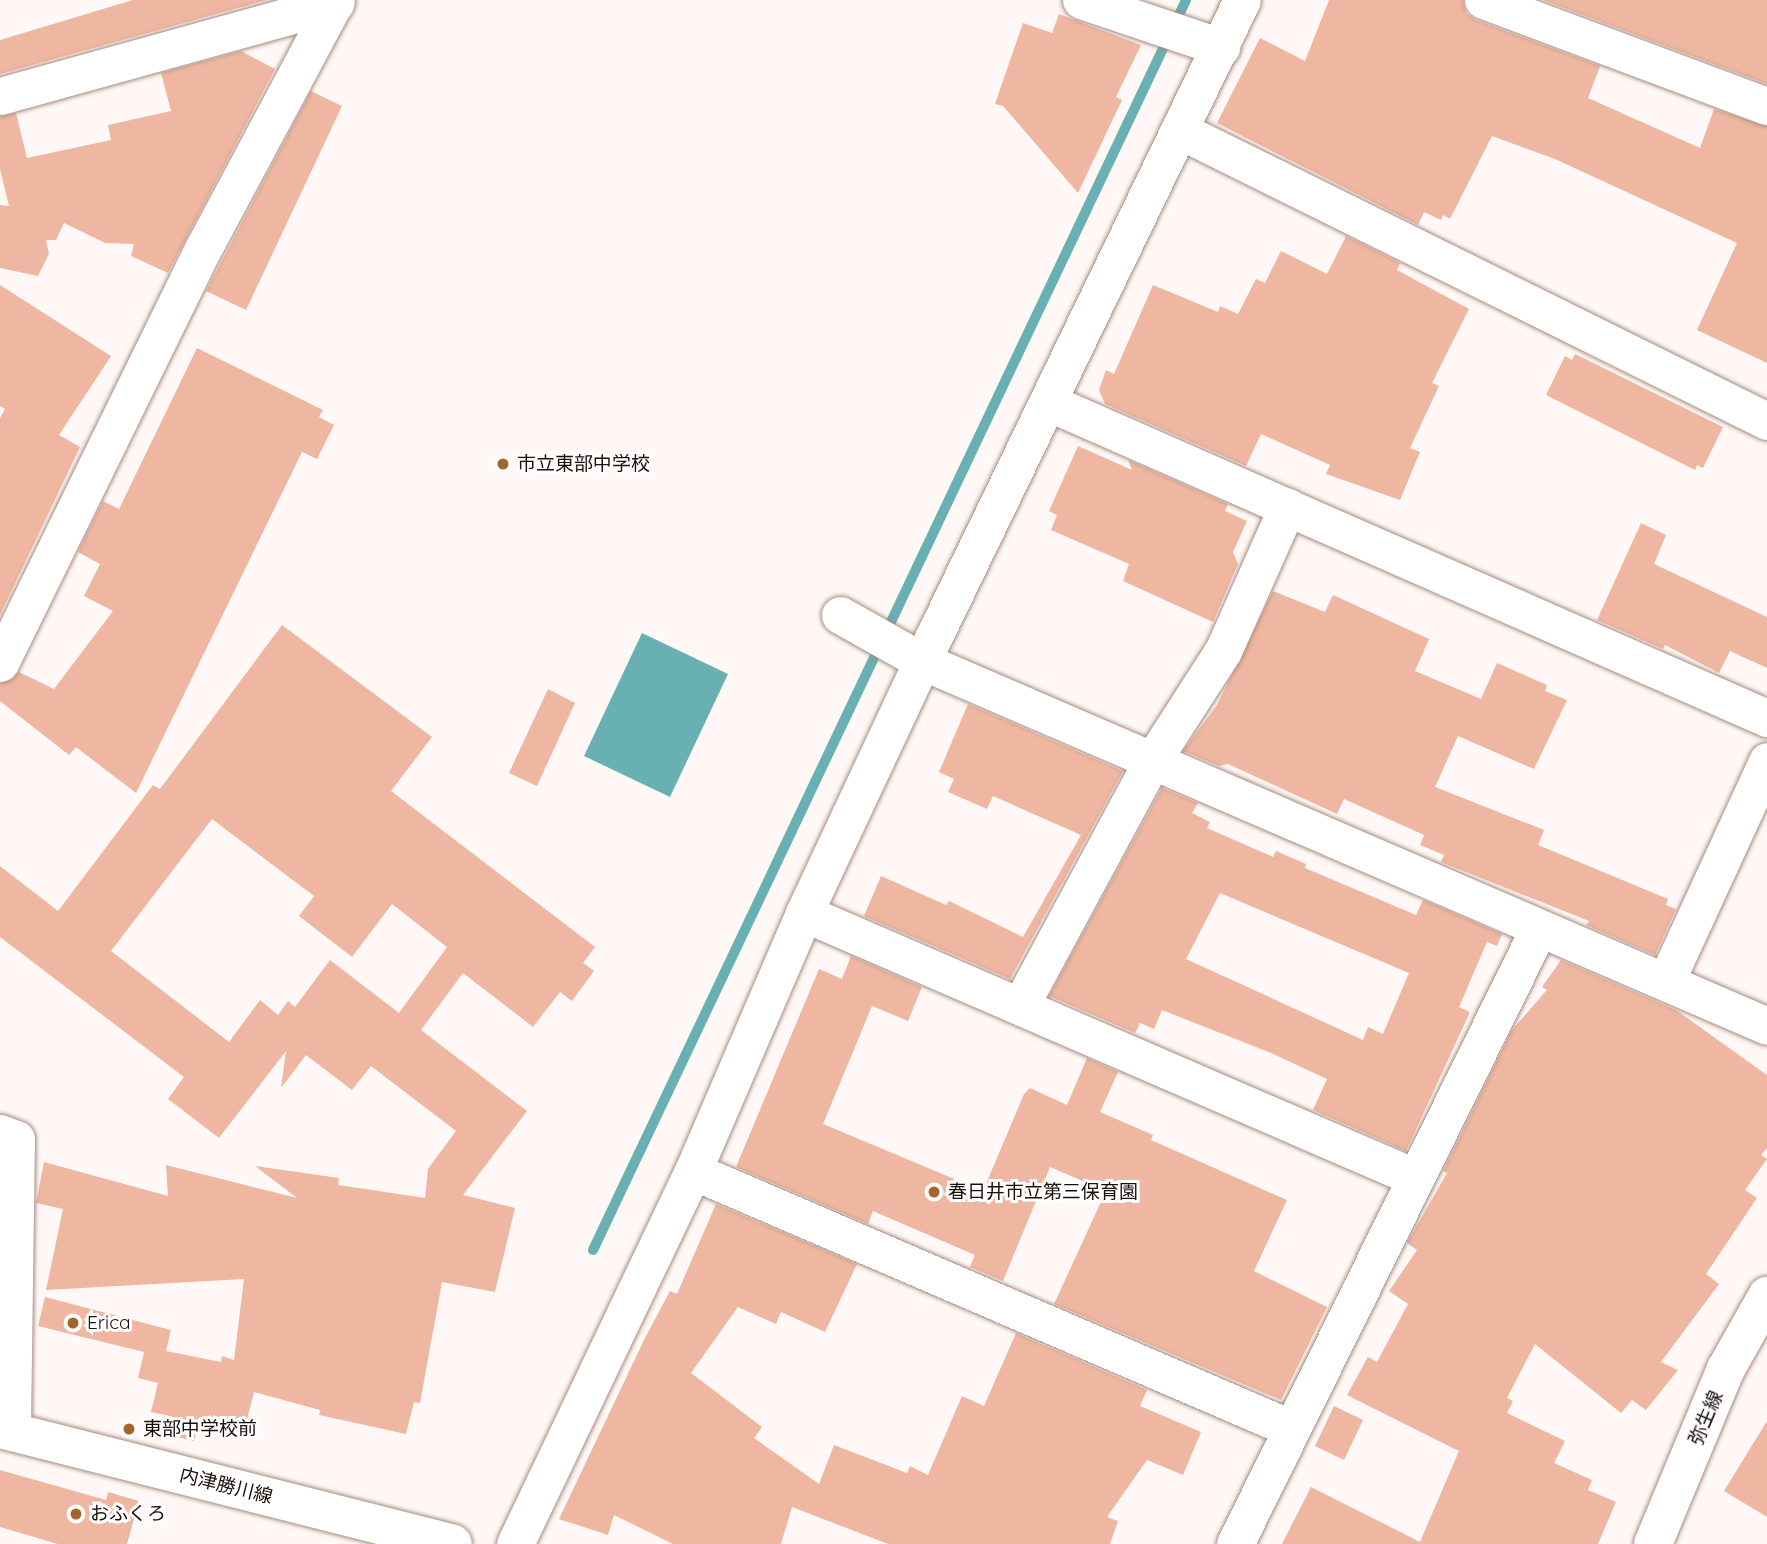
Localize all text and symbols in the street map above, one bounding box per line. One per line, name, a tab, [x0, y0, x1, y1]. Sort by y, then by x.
place label: 市立東部中学校	[517, 453, 650, 475]
marker: 市立東部中学校	[495, 456, 511, 472]
place label: 春日井市立第三保育園	[948, 1181, 1138, 1203]
marker: 春日井市立第三保育園	[926, 1184, 942, 1200]
place label: Erica	[87, 1312, 131, 1334]
marker: Erica	[65, 1315, 81, 1331]
street label: 弥生線	[1684, 1387, 1728, 1449]
place label: 東部中学校前	[143, 1418, 257, 1440]
marker: 東部中学校前	[121, 1421, 137, 1437]
street label: 内津勝川線	[177, 1463, 275, 1509]
place label: おふくろ	[90, 1503, 166, 1525]
marker: おふくろ	[68, 1506, 84, 1522]

